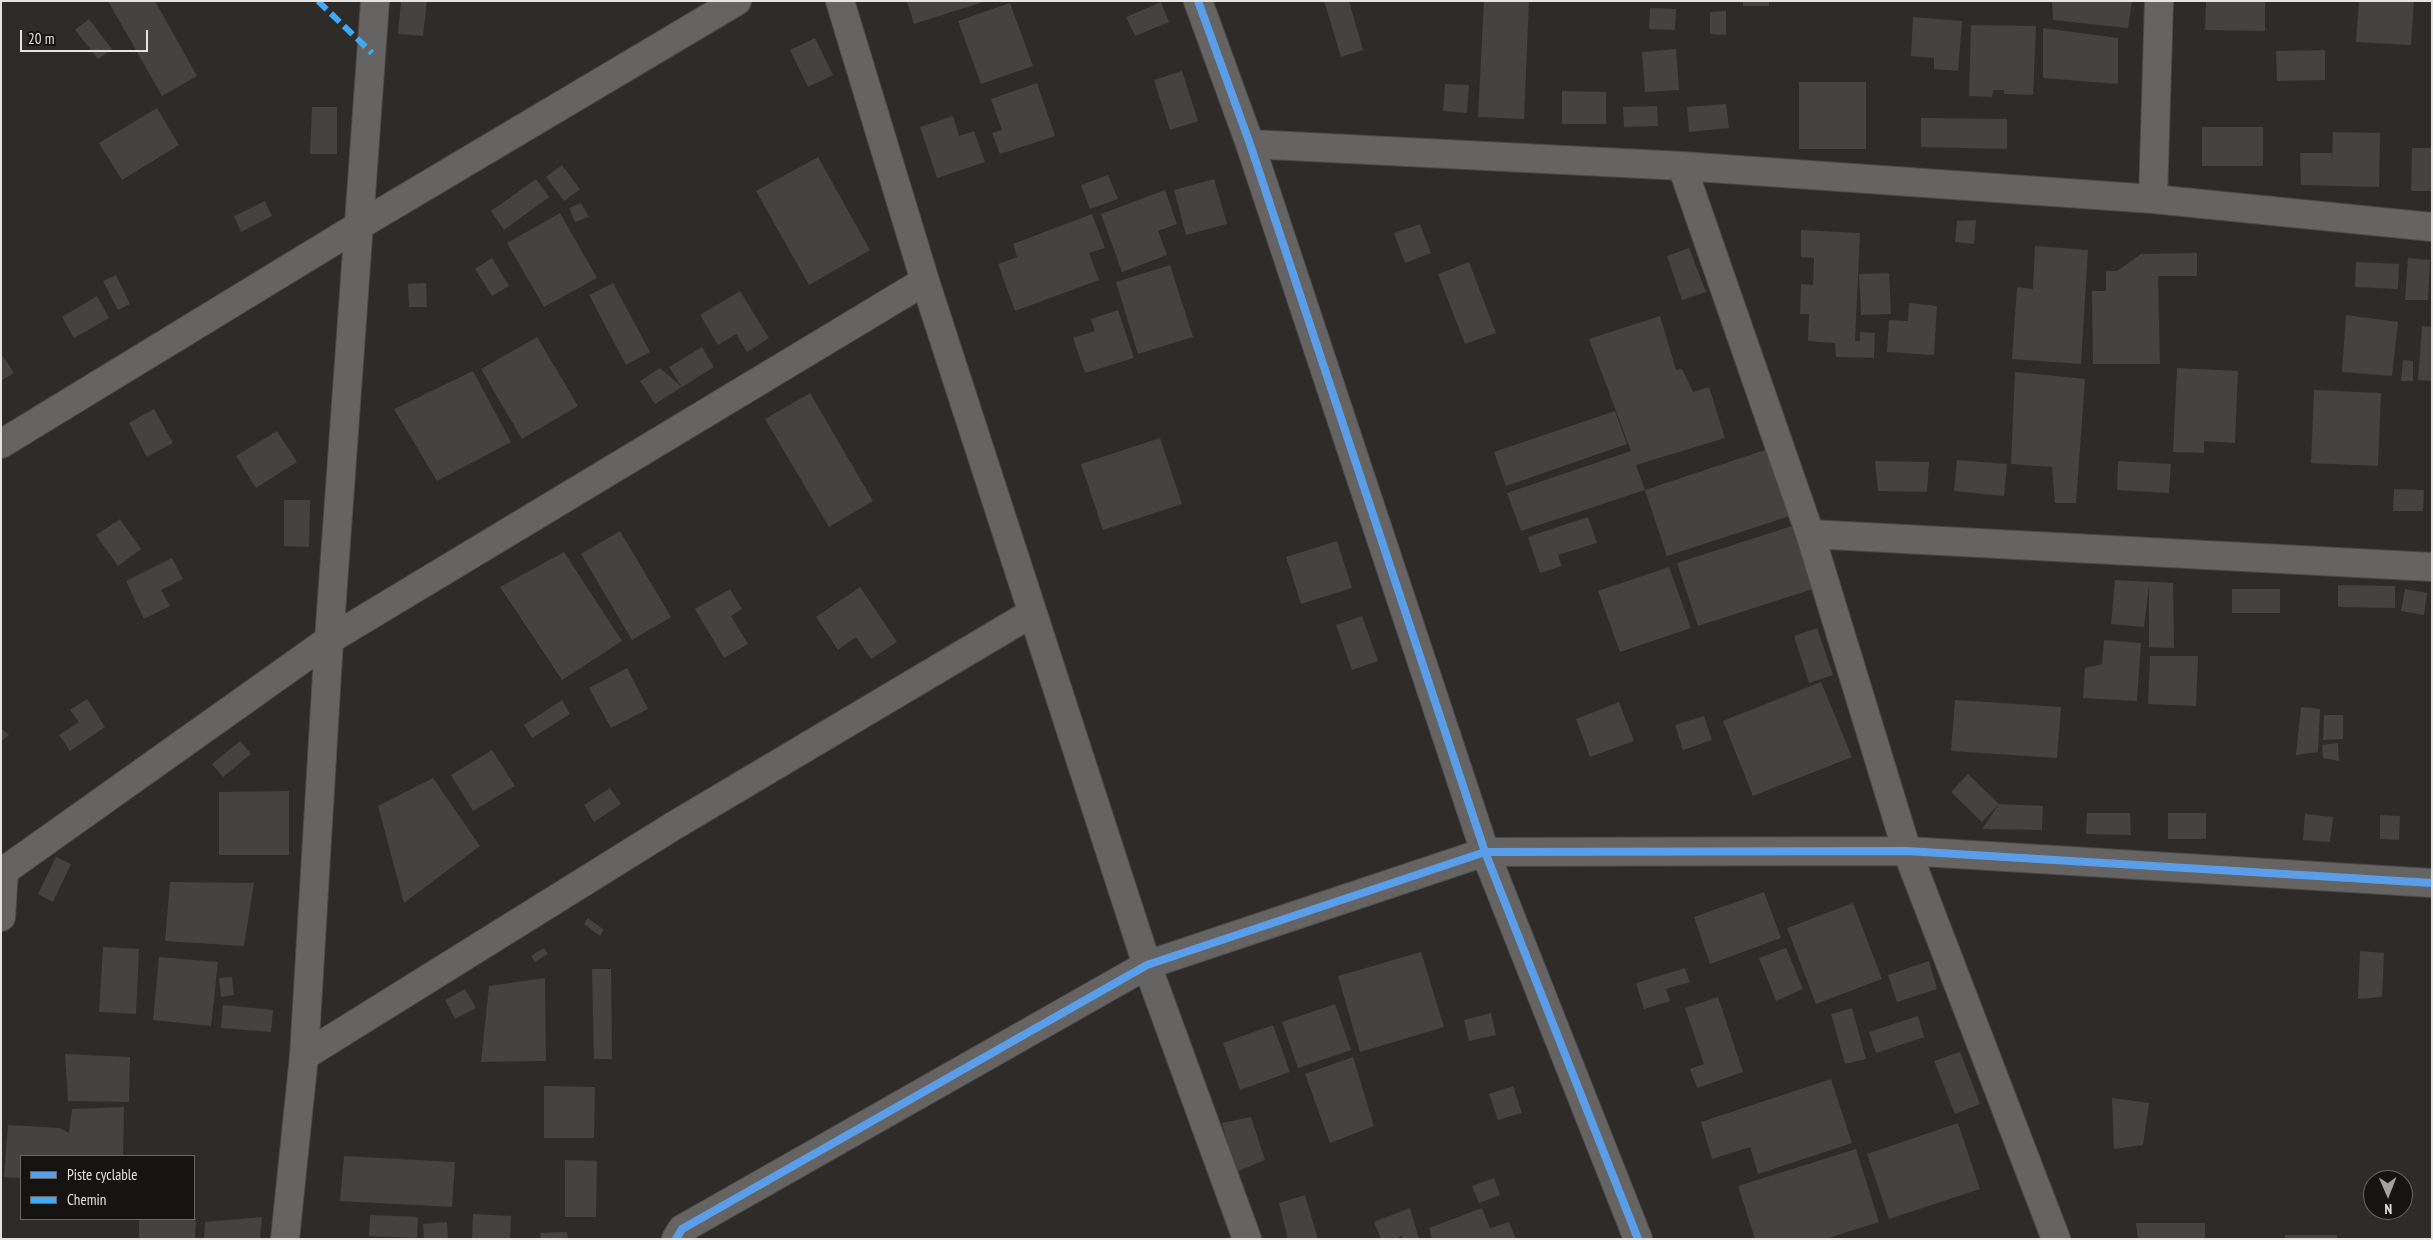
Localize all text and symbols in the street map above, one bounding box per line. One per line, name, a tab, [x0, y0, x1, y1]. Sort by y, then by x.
scale bar	[22, 20, 150, 52]
text: 20 m	[28, 29, 54, 48]
legend	[20, 1155, 195, 1220]
text: Piste cyclable	[67, 1165, 137, 1184]
north arrow	[2363, 1170, 2413, 1220]
text: Chemin	[67, 1190, 106, 1209]
text: N	[2384, 1200, 2392, 1218]

